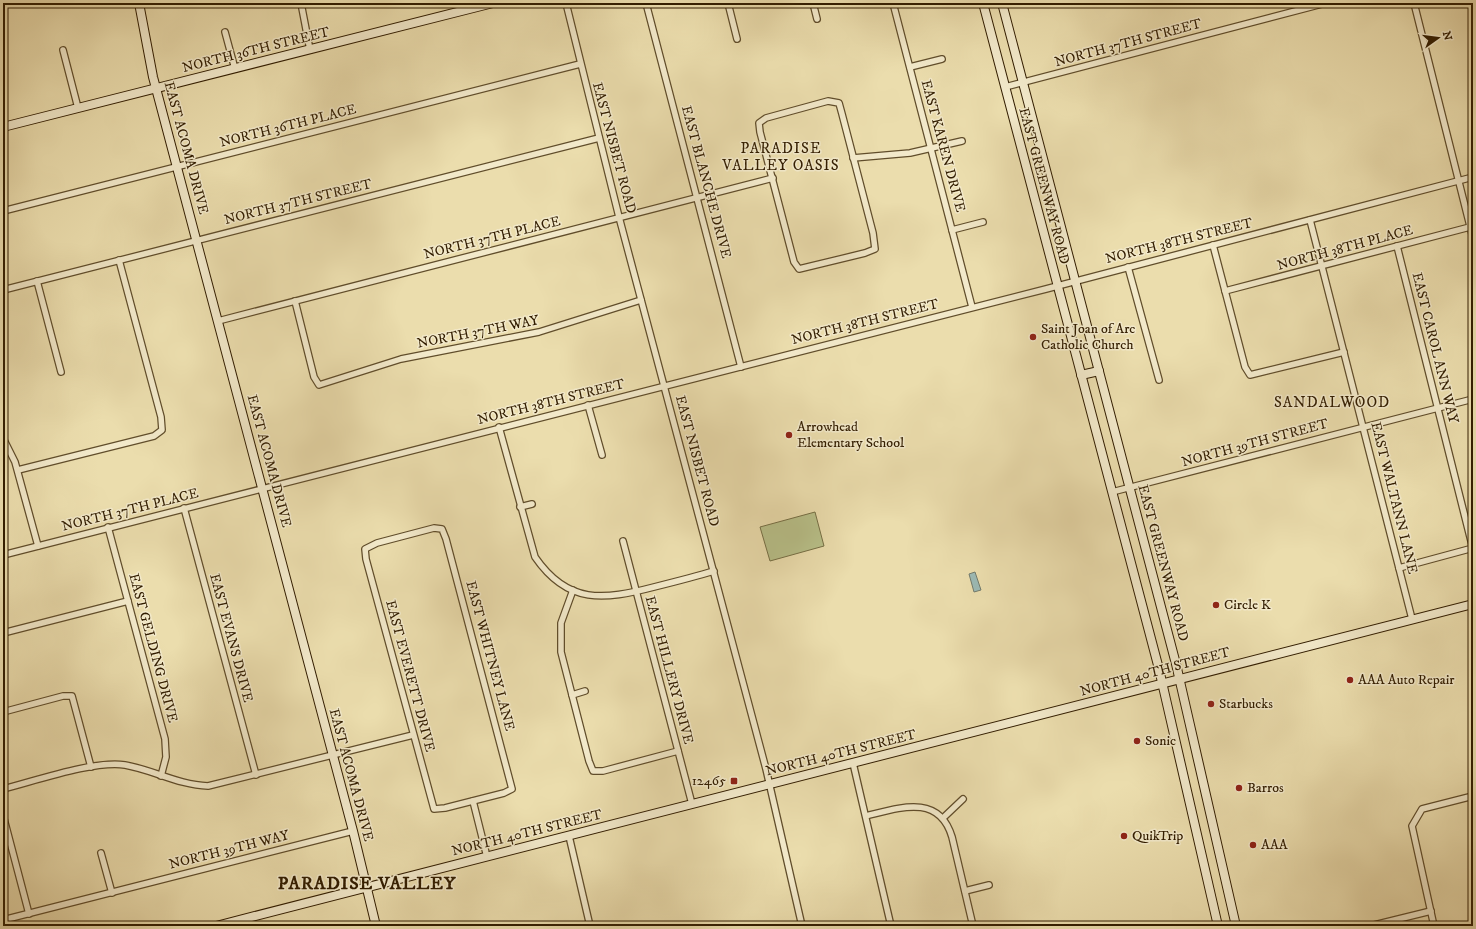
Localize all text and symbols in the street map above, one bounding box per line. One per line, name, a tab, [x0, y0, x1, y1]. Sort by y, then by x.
street label: NORTH 37TH STREET	[1053, 15, 1204, 71]
north arrow	[1418, 18, 1458, 58]
street label: NORTH 36TH STREET	[180, 23, 332, 77]
text: N	[1439, 30, 1455, 42]
street label: EAST KAREN DRIVE	[917, 78, 969, 214]
street label: EAST ACOMA DRIVE	[160, 80, 212, 216]
street label: EAST NISBET ROAD	[588, 80, 640, 216]
street label: NORTH 36TH PLACE	[218, 100, 358, 152]
street label: EAST BLANCHE DRIVE	[677, 104, 735, 260]
street label: EAST GREENWAY ROAD	[1014, 106, 1074, 266]
district label: PARADISE VALLEY OASIS	[721, 139, 840, 175]
street label: NORTH 37TH STREET	[222, 175, 374, 229]
street label: NORTH 37TH PLACE	[422, 212, 562, 264]
street label: NORTH 38TH STREET	[1104, 214, 1255, 268]
street label: NORTH 38TH PLACE	[1275, 221, 1415, 275]
street label: EAST CAROL ANN WAY	[1408, 271, 1463, 425]
street label: NORTH 38TH STREET	[790, 295, 941, 349]
street label: NORTH 37TH WAY	[416, 311, 541, 353]
place label: Saint Joan of Arc Catholic Church	[1041, 320, 1135, 354]
marker: Saint Joan of Arc Catholic Church	[1028, 332, 1038, 342]
street label: NORTH 38TH STREET	[476, 375, 627, 429]
street label: EAST ACOMA DRIVE	[243, 393, 295, 529]
street label: EAST NISBET ROAD	[671, 393, 723, 529]
district label: SANDALWOOD	[1274, 393, 1390, 412]
street label: NORTH 39TH STREET	[1180, 415, 1331, 471]
place label: Arrowhead Elementary School	[797, 418, 905, 452]
street label: EAST WALTANN LANE	[1366, 420, 1422, 576]
marker: Arrowhead Elementary School	[784, 430, 794, 440]
street label: EAST GREENWAY ROAD	[1133, 483, 1193, 643]
street label: NORTH 37TH PLACE	[60, 484, 200, 536]
street label: EAST GELDING DRIVE	[124, 571, 182, 725]
street label: EAST EVANS DRIVE	[205, 572, 257, 705]
street label: EAST WHITNEY LANE	[461, 579, 519, 733]
street label: EAST HILLERY DRIVE	[641, 594, 697, 746]
place label: Circle K	[1224, 596, 1271, 614]
street label: EAST EVERETT DRIVE	[381, 598, 439, 754]
marker: Circle K	[1211, 600, 1221, 610]
street label: NORTH 40TH STREET	[1078, 643, 1232, 701]
place label: AAA Auto Repair	[1358, 671, 1455, 689]
marker: AAA Auto Repair	[1345, 675, 1355, 685]
place label: Starbucks	[1219, 695, 1273, 713]
marker: Starbucks	[1206, 699, 1216, 709]
street label: EAST ACOMA DRIVE	[325, 707, 377, 843]
street label: NORTH 40TH STREET	[764, 725, 918, 780]
place label: Sonic	[1145, 732, 1176, 750]
marker: Sonic	[1132, 736, 1142, 746]
place label: 12465	[692, 772, 726, 790]
marker: 12465	[729, 776, 739, 786]
place label: Barros	[1247, 779, 1284, 797]
marker: Barros	[1234, 783, 1244, 793]
street label: NORTH 40TH STREET	[450, 805, 604, 860]
street label: NORTH 39TH WAY	[167, 826, 291, 874]
place label: QuikTrip	[1132, 827, 1183, 845]
marker: QuikTrip	[1119, 831, 1129, 841]
place label: AAA	[1261, 836, 1289, 854]
marker: AAA	[1248, 840, 1258, 850]
district label: PARADISE VALLEY	[278, 873, 456, 895]

